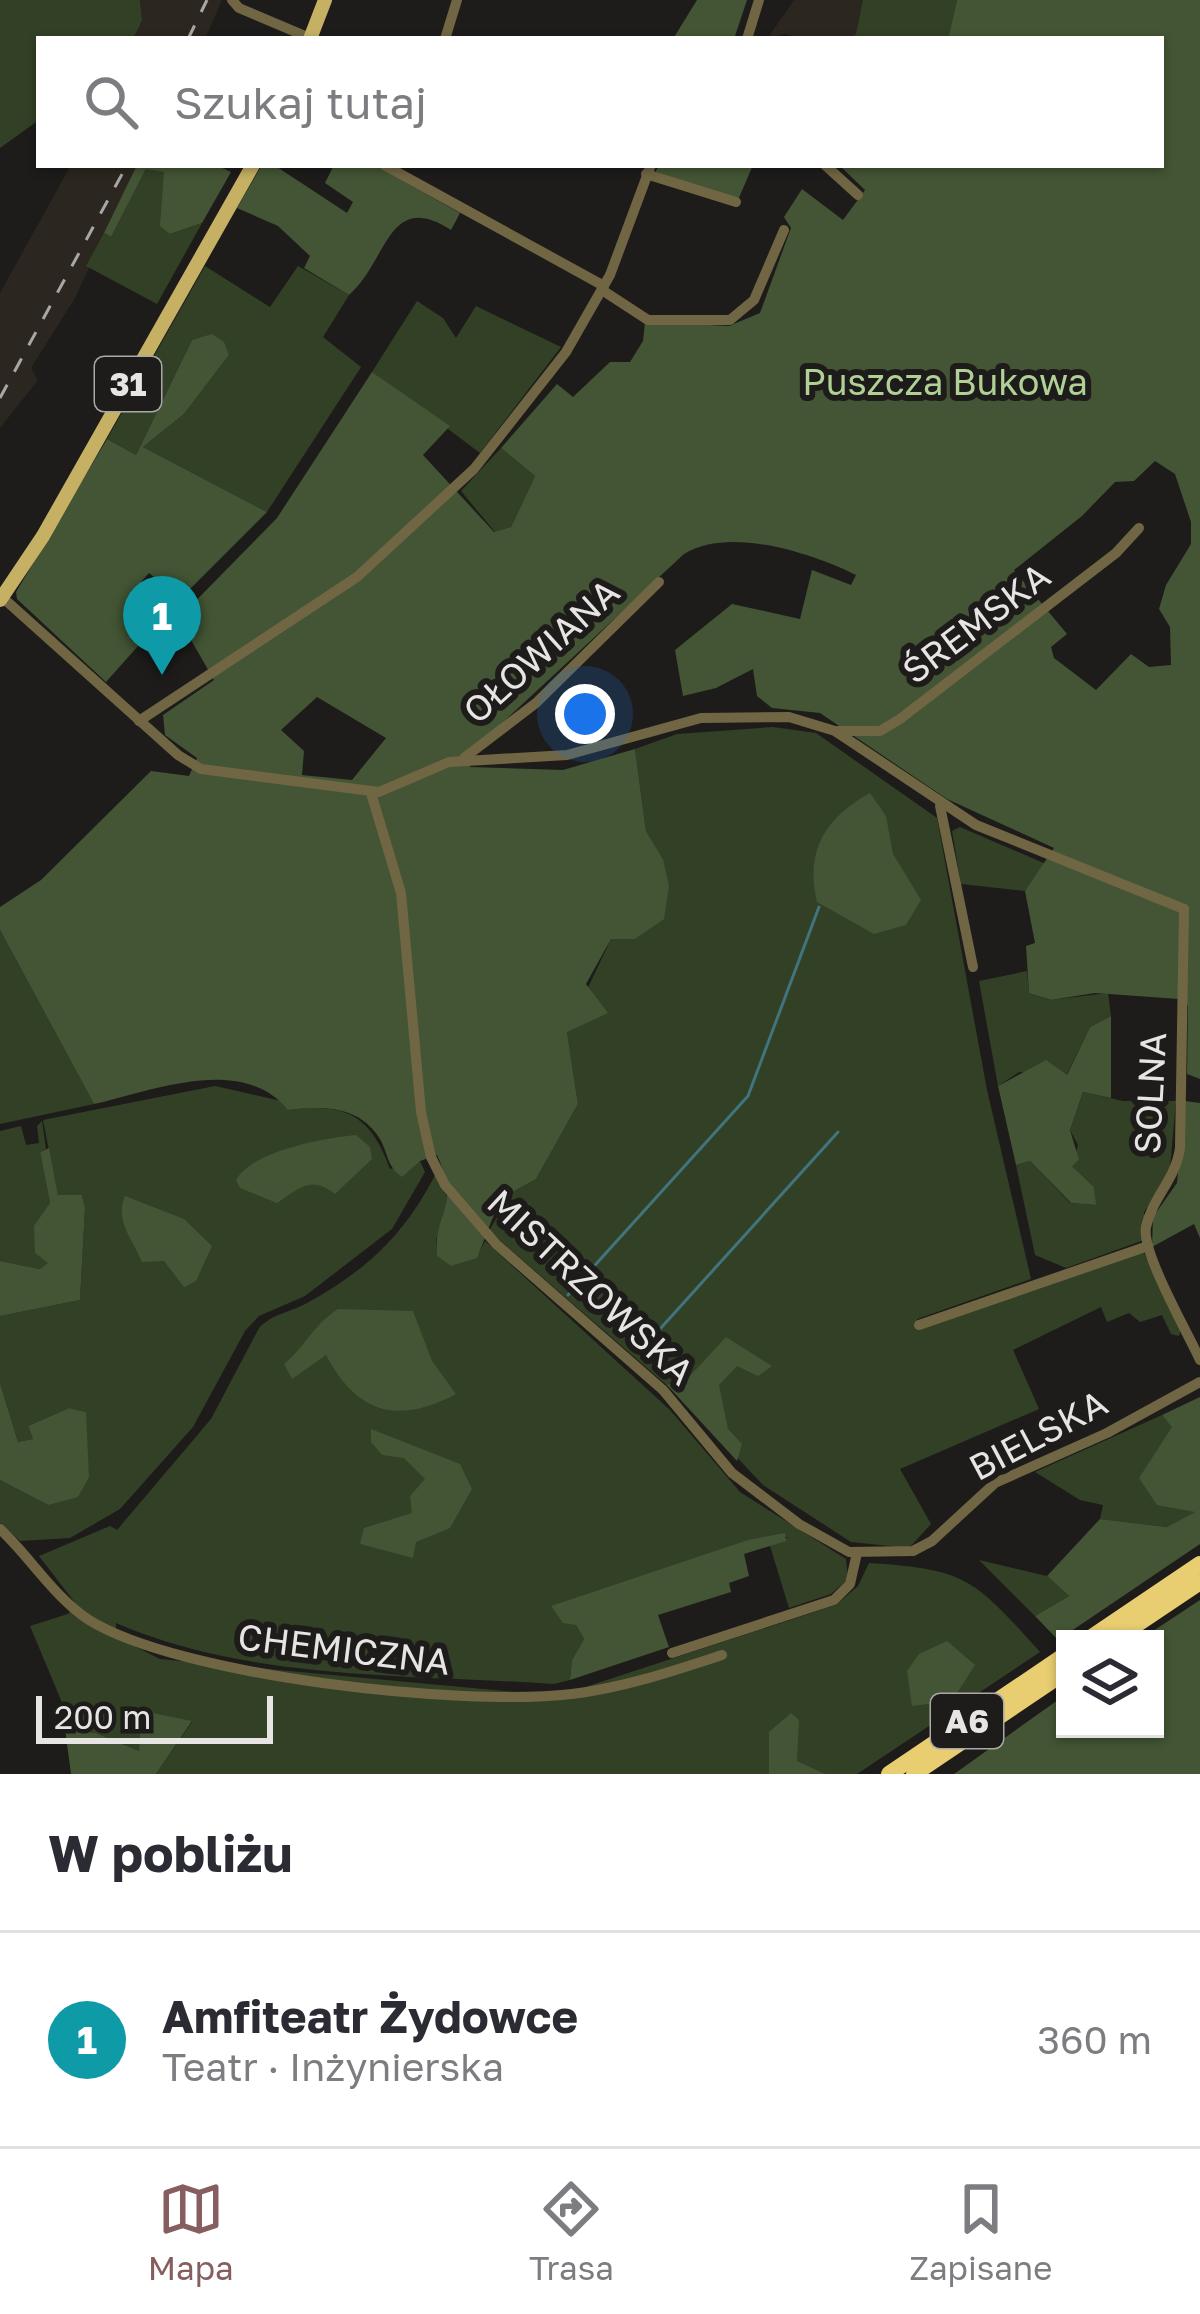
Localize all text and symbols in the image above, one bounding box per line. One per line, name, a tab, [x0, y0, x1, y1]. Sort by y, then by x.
search box	[36, 36, 1164, 168]
icon: search	[78, 69, 144, 135]
text: Szukaj tutaj	[174, 75, 427, 129]
road number: 31	[95, 357, 161, 411]
park label: Puszcza Bukowa	[802, 360, 1088, 403]
street label: ŚREMSKA	[894, 553, 1058, 692]
street label: OŁOWIANA	[454, 570, 627, 732]
pin: 1	[123, 576, 201, 675]
your location	[555, 684, 615, 744]
street label: SOLNA	[1125, 1031, 1174, 1155]
street label: MISTRZOWSKA	[479, 1180, 703, 1393]
street label: BIELSKA	[961, 1380, 1114, 1489]
street label: CHEMICZNA	[236, 1614, 453, 1683]
map controls	[1056, 1630, 1164, 1738]
button: layers	[1056, 1630, 1164, 1738]
scale bar	[36, 1690, 273, 1743]
road number: A6	[931, 1694, 1003, 1748]
text: 200 m	[54, 1697, 152, 1736]
text: W pobliżu	[48, 1822, 293, 1883]
text: Amfiteatr Żydowce	[162, 1989, 578, 2043]
text: 1	[77, 2016, 97, 2063]
text: 360 m	[1037, 2016, 1152, 2063]
text: Teatr · Inżynierska	[162, 2043, 504, 2090]
tab: Mapa	[148, 2176, 234, 2287]
tab: Trasa	[529, 2176, 614, 2287]
tab: Zapisane	[909, 2176, 1052, 2287]

